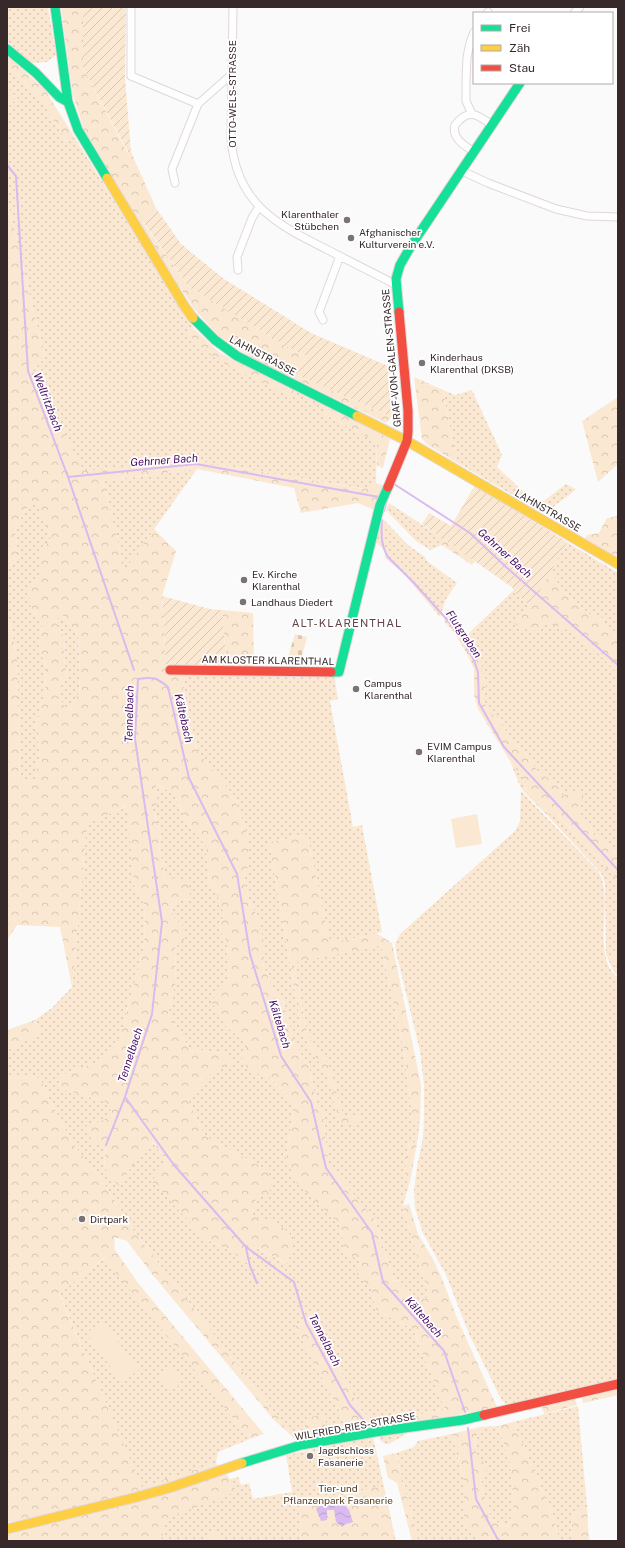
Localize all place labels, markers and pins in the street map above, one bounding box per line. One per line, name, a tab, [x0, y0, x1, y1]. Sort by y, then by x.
place label: Klarenthaler Stübchen	[281, 208, 339, 232]
marker: Klarenthaler Stübchen	[342, 215, 352, 225]
place label: Afghanischer Kulturverein e.V.	[359, 226, 434, 250]
marker: Afghanischer Kulturverein e.V.	[346, 233, 356, 243]
place label: Kinderhaus Klarenthal (DKSB)	[430, 351, 514, 375]
marker: Kinderhaus Klarenthal (DKSB)	[417, 358, 427, 368]
place label: Ev. Kirche Klarenthal	[252, 568, 301, 592]
marker: Ev. Kirche Klarenthal	[239, 575, 249, 585]
place label: Landhaus Diedert	[251, 596, 333, 608]
marker: Landhaus Diedert	[238, 597, 248, 607]
place label: Campus Klarenthal	[364, 677, 413, 701]
marker: Campus Klarenthal	[351, 684, 361, 694]
place label: EVIM Campus Klarenthal	[427, 740, 492, 764]
marker: EVIM Campus Klarenthal	[414, 747, 424, 757]
place label: Dirtpark	[90, 1213, 128, 1225]
marker: Dirtpark	[77, 1214, 87, 1224]
place label: Jagdschloss Fasanerie	[318, 1444, 374, 1468]
marker: Jagdschloss Fasanerie	[305, 1451, 315, 1461]

